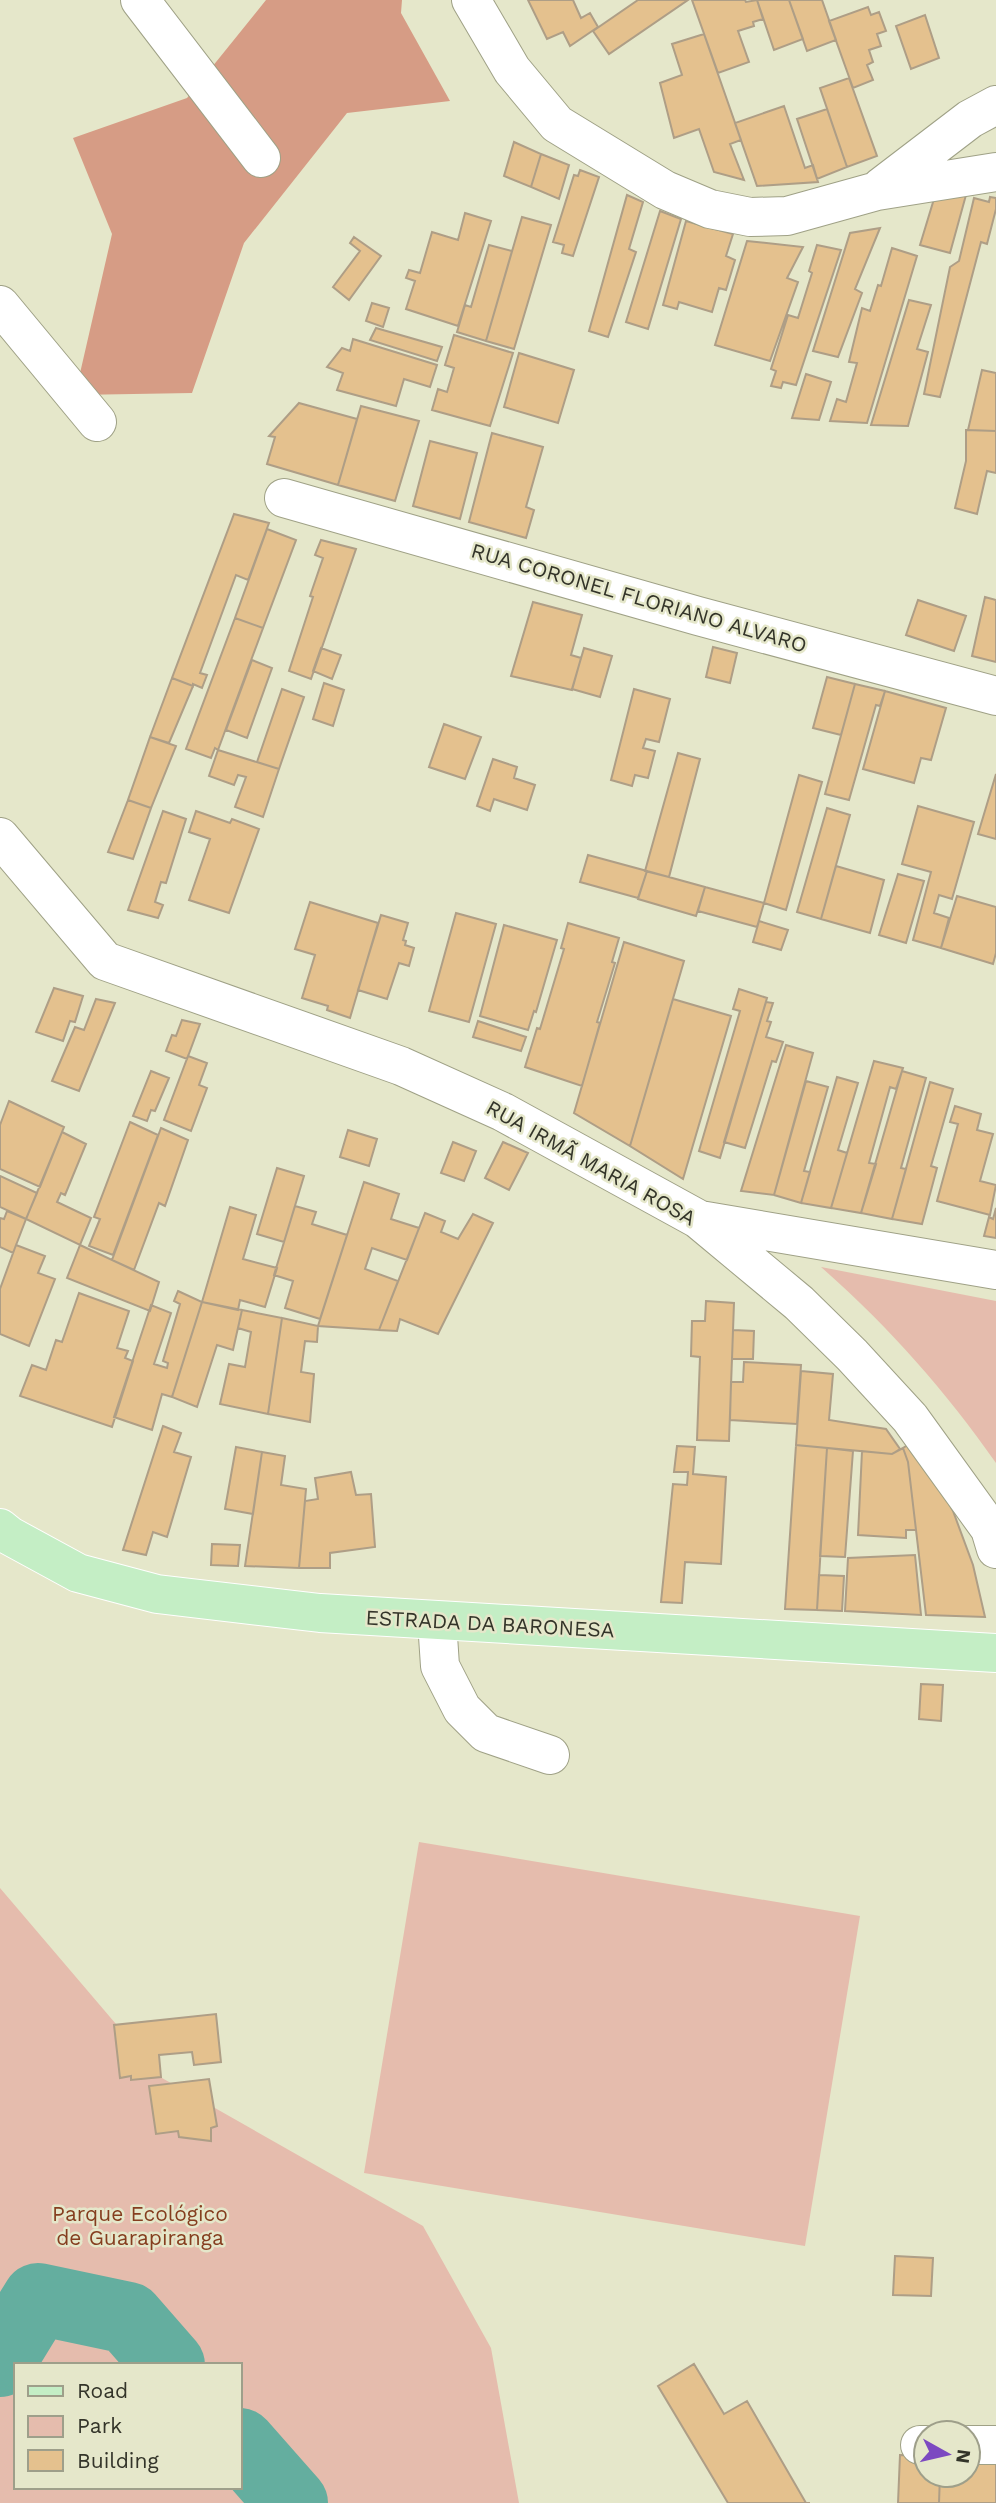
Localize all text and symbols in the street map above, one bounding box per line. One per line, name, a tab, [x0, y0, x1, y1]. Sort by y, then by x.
street label: RUA CORONEL FLORIANO ALVARO	[468, 538, 810, 658]
street label: RUA IRMÃ MARIA ROSA	[482, 1095, 700, 1231]
street label: ESTRADA DA BARONESA	[365, 1604, 615, 1643]
park label: Parque Ecológico de Guarapiranga	[52, 2201, 228, 2250]
legend	[14, 2363, 242, 2489]
text: Road	[77, 2378, 128, 2403]
text: Park	[77, 2413, 122, 2438]
north arrow	[912, 2419, 982, 2489]
text: Building	[77, 2448, 159, 2473]
text: N	[951, 2448, 976, 2465]

